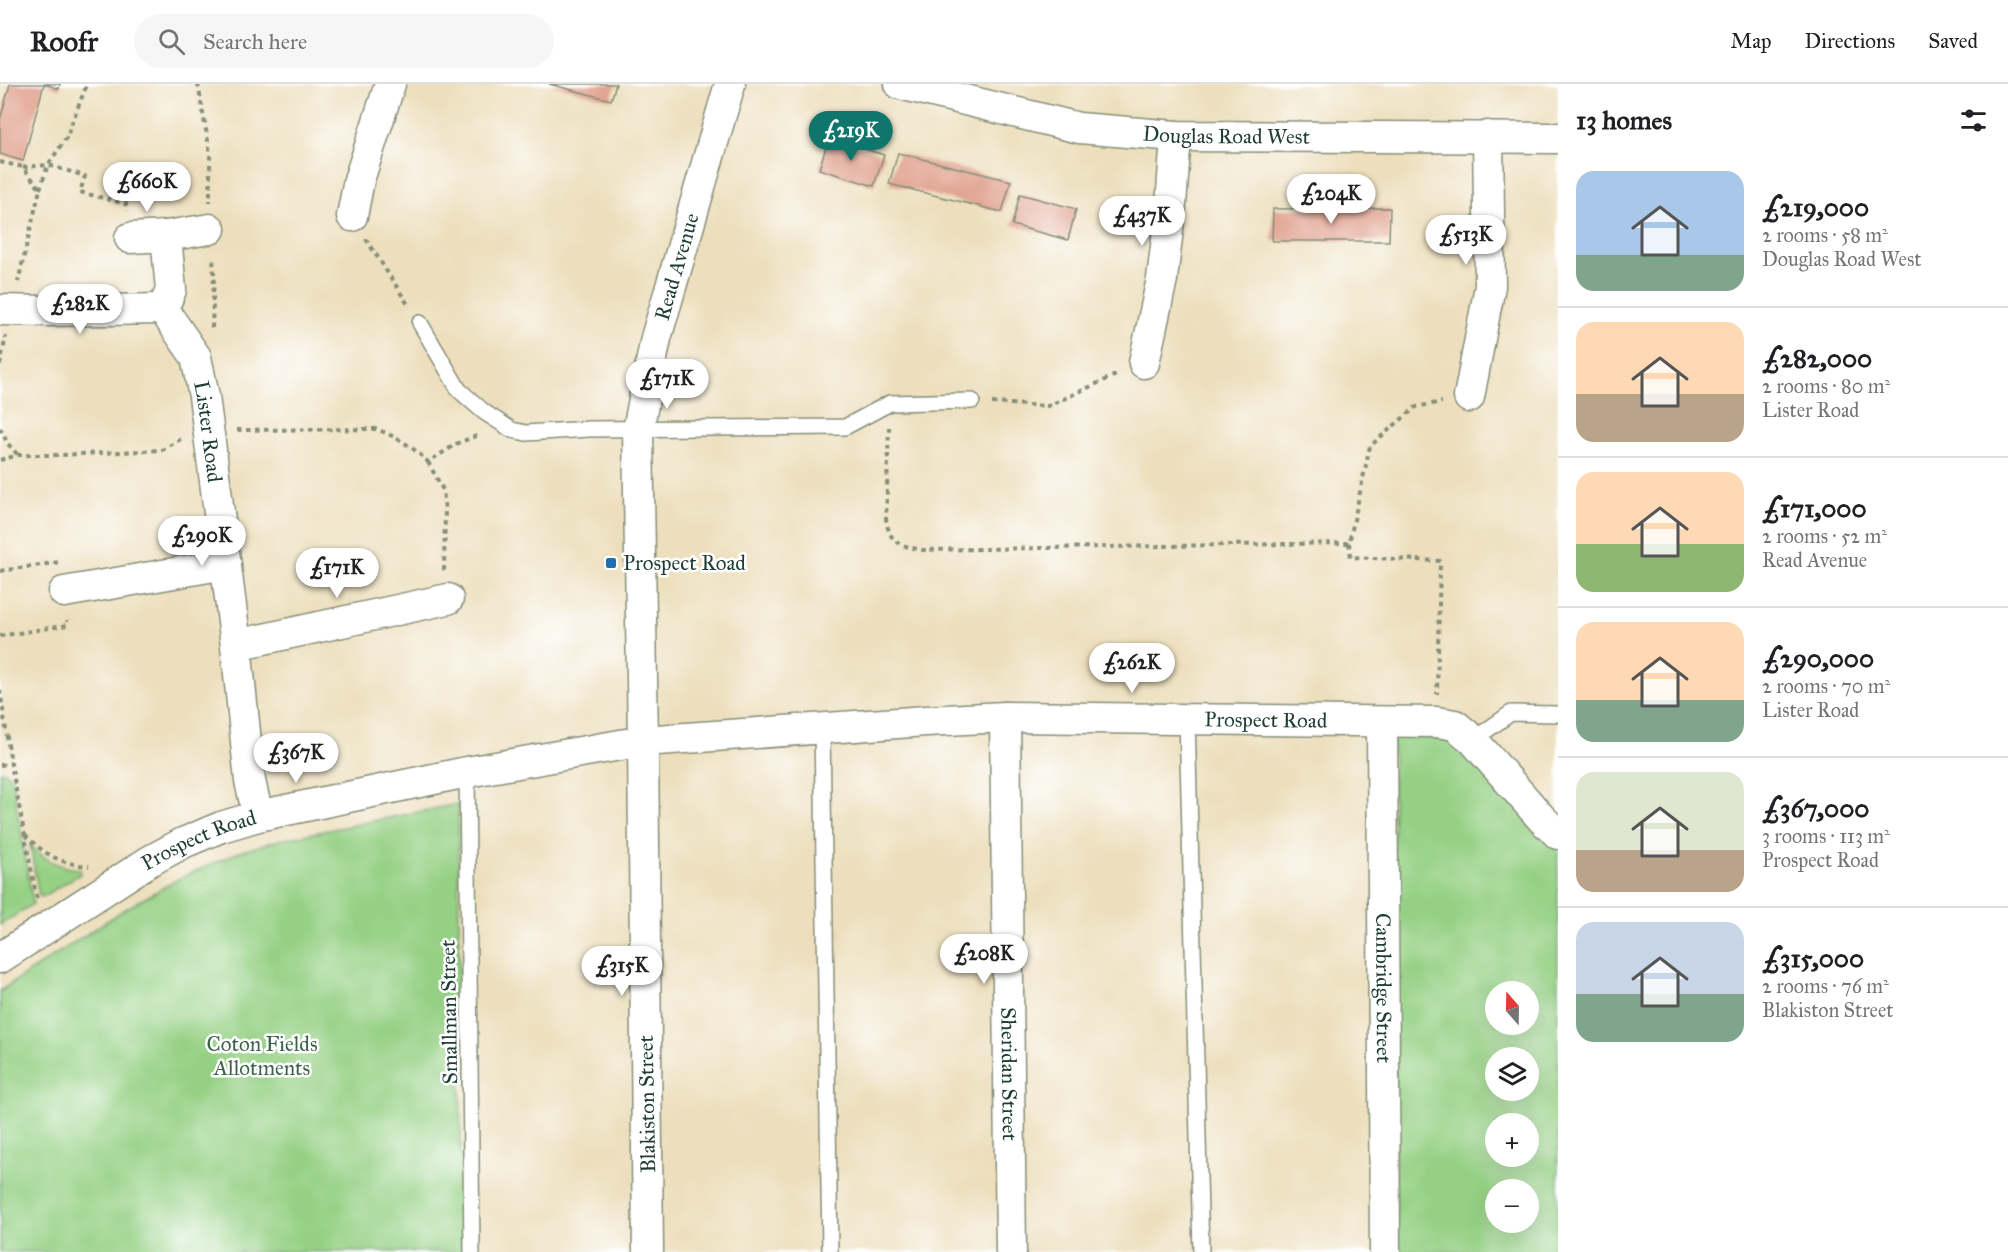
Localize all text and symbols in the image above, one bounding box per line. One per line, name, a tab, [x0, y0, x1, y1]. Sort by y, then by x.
search box	[134, 14, 554, 68]
text: Roofr	[30, 24, 98, 59]
icon: search	[155, 25, 188, 58]
text: Search here	[203, 28, 307, 55]
text: Map	[1731, 28, 1772, 54]
text: Directions	[1805, 28, 1895, 54]
text: Saved	[1928, 28, 1978, 54]
text: 13 homes	[1576, 104, 1672, 136]
icon: filters	[1957, 104, 1990, 137]
pin: £219K	[809, 111, 893, 162]
text: £219K	[823, 118, 879, 142]
street label: Douglas Road West	[1142, 120, 1311, 150]
pin: £660K	[105, 162, 189, 213]
text: £660K	[117, 169, 177, 193]
pin: £204K	[1289, 174, 1373, 225]
text: £204K	[1301, 181, 1361, 205]
text: £219,000	[1762, 191, 1869, 223]
icon: home	[1624, 195, 1696, 267]
pin: £437K	[1100, 196, 1184, 247]
text: £437K	[1113, 203, 1171, 227]
street label: Read Avenue	[649, 210, 705, 323]
pin: £513K	[1424, 215, 1508, 266]
text: £513K	[1439, 222, 1493, 246]
text: 2 rooms · 58 m²	[1762, 223, 1888, 247]
text: Douglas Road West	[1762, 247, 1921, 271]
pin: £282K	[38, 284, 122, 335]
text: £282K	[51, 291, 109, 315]
text: £282,000	[1762, 342, 1872, 374]
icon: home	[1624, 346, 1696, 418]
pin: £171K	[625, 359, 709, 410]
text: £171K	[640, 366, 694, 390]
text: 2 rooms · 80 m²	[1762, 374, 1890, 398]
street label: Lister Road	[188, 378, 228, 484]
text: Lister Road	[1762, 398, 1859, 422]
text: £171,000	[1762, 492, 1867, 524]
icon: home	[1624, 496, 1696, 568]
pin: £290K	[160, 516, 244, 567]
text: £290K	[172, 523, 232, 547]
text: 2 rooms · 52 m²	[1762, 524, 1887, 548]
pin: £171K	[295, 548, 379, 599]
text: Read Avenue	[1762, 548, 1867, 572]
place label: Prospect Road	[623, 550, 746, 576]
text: £171K	[310, 555, 364, 579]
marker: Prospect Road	[604, 556, 618, 570]
text: £290,000	[1762, 642, 1874, 674]
pin: £262K	[1090, 643, 1174, 694]
icon: home	[1624, 646, 1696, 718]
text: £262K	[1103, 650, 1161, 674]
text: 2 rooms · 70 m²	[1762, 674, 1890, 698]
text: Lister Road	[1762, 698, 1859, 722]
street label: Prospect Road	[1204, 706, 1328, 734]
pin: £367K	[254, 733, 338, 784]
text: £367K	[267, 740, 325, 764]
text: £367,000	[1762, 792, 1869, 824]
icon: home	[1624, 796, 1696, 868]
street label: Prospect Road	[137, 804, 260, 876]
text: 3 rooms · 113 m²	[1762, 824, 1890, 848]
text: Prospect Road	[1762, 848, 1879, 872]
street label: Cambridge Street	[1370, 913, 1397, 1064]
pin: £208K	[942, 934, 1026, 985]
street label: Smallman Street	[435, 939, 463, 1084]
text: £208K	[954, 941, 1014, 965]
text: £315,000	[1762, 942, 1864, 974]
pin: £315K	[580, 946, 664, 997]
icon: home	[1624, 946, 1696, 1018]
text: £315K	[595, 953, 649, 977]
text: 2 rooms · 76 m²	[1762, 974, 1889, 998]
north arrow	[1485, 981, 1539, 1035]
map controls	[1485, 981, 1539, 1233]
text: Blakiston Street	[1762, 998, 1893, 1022]
street label: Sheridan Street	[995, 1007, 1023, 1141]
park label: Coton Fields Allotments	[206, 1031, 318, 1081]
street label: Blakiston Street	[633, 1034, 661, 1173]
button: layers	[1485, 1047, 1539, 1101]
button: +	[1485, 1113, 1539, 1167]
button: −	[1485, 1179, 1539, 1233]

